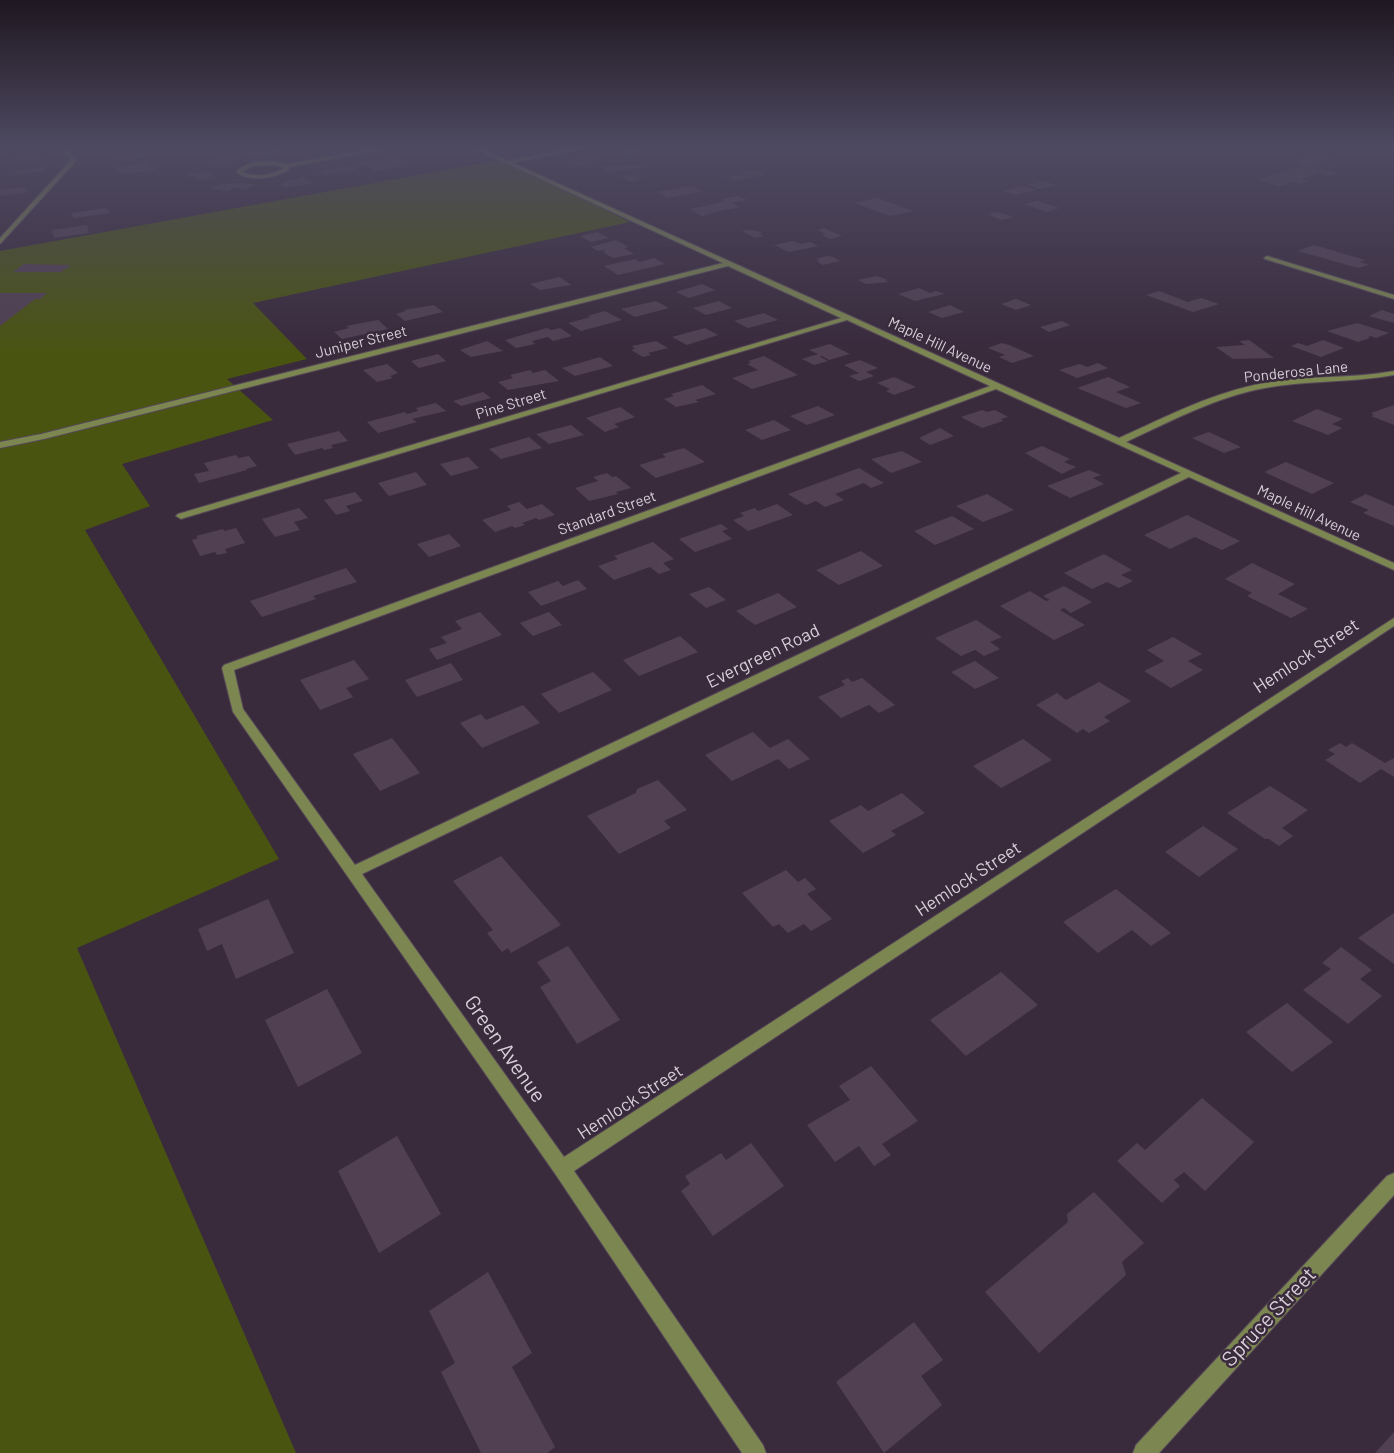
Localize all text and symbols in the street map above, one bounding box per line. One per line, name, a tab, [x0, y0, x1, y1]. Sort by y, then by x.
street label: Maple Hill Avenue	[885, 313, 995, 377]
street label: Juniper Street	[313, 322, 409, 362]
street label: Ponderosa Lane	[1243, 358, 1349, 386]
street label: Pine Street	[474, 385, 548, 423]
street label: Maple Hill Avenue	[1254, 481, 1364, 545]
street label: Standard Street	[555, 487, 659, 539]
street label: Hemlock Street	[1249, 614, 1363, 698]
street label: Evergreen Road	[703, 619, 823, 693]
street label: Hemlock Street	[911, 837, 1025, 921]
street label: Green Avenue	[459, 991, 551, 1107]
street label: Hemlock Street	[573, 1060, 687, 1144]
street label: Spruce Street	[1217, 1262, 1321, 1372]

